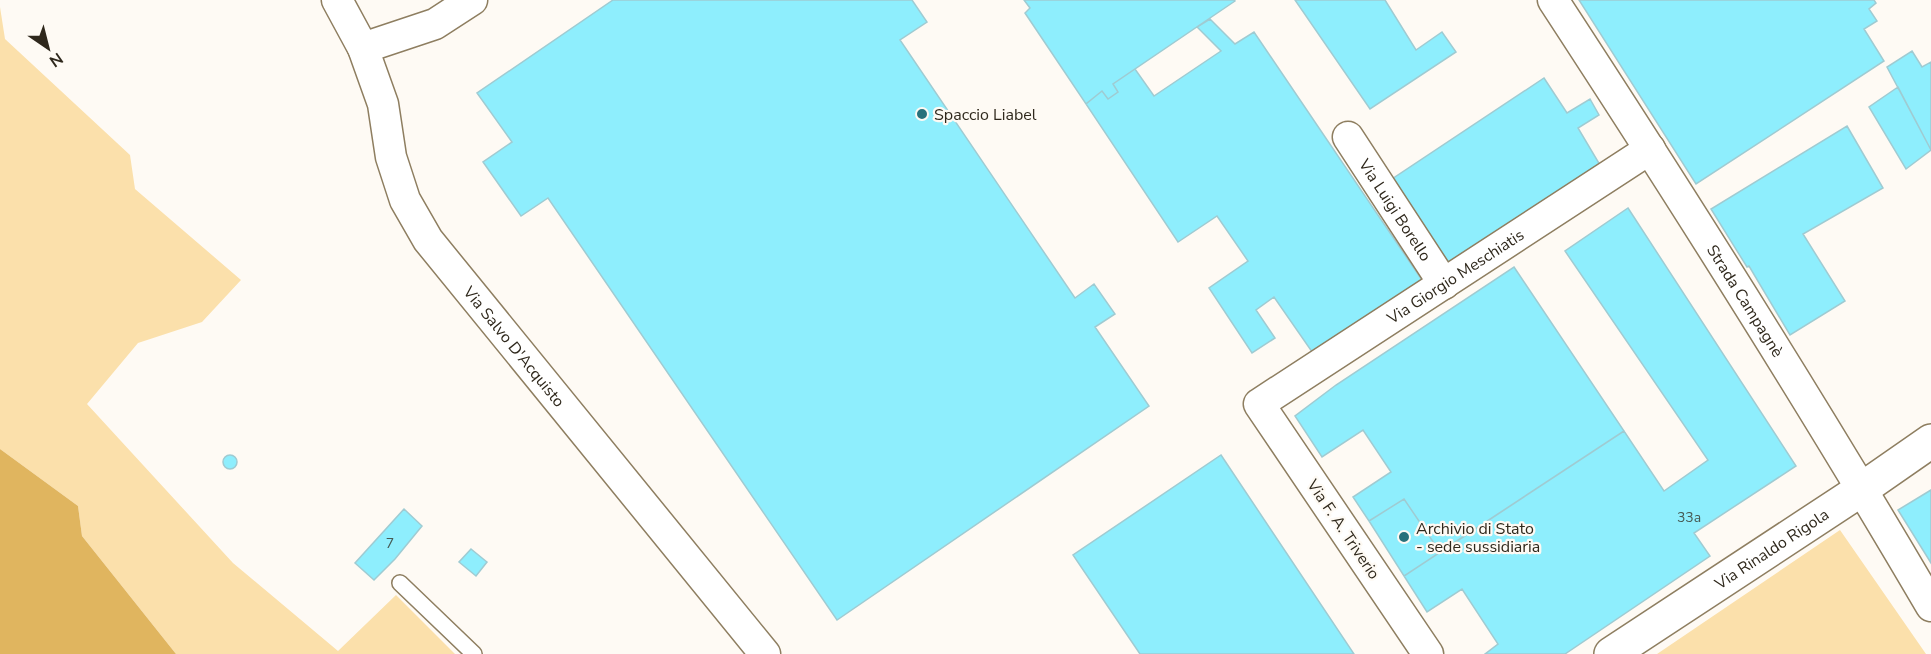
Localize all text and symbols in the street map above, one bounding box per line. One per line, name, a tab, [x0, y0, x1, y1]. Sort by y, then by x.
north arrow	[18, 18, 78, 78]
text: N	[45, 47, 67, 72]
place label: Spaccio Liabel	[934, 104, 1037, 126]
marker: Spaccio Liabel	[915, 107, 929, 121]
street label: Via Luigi Borello	[1353, 154, 1436, 266]
street label: Via Giorgio Meschiatis	[1382, 224, 1528, 330]
street label: Strada Campagnè	[1701, 241, 1788, 362]
street label: Via Salvo D'Acquisto	[457, 281, 570, 412]
street label: Via F. A. Triverio	[1301, 475, 1385, 584]
street label: Via Rinaldo Rigola	[1710, 504, 1833, 595]
house number: 33a	[1677, 508, 1701, 527]
place label: Archivio di Stato - sede sussidiaria	[1416, 518, 1540, 558]
marker: Archivio di Stato - sede sussidiaria	[1397, 530, 1411, 544]
house number: 7	[386, 534, 394, 553]

